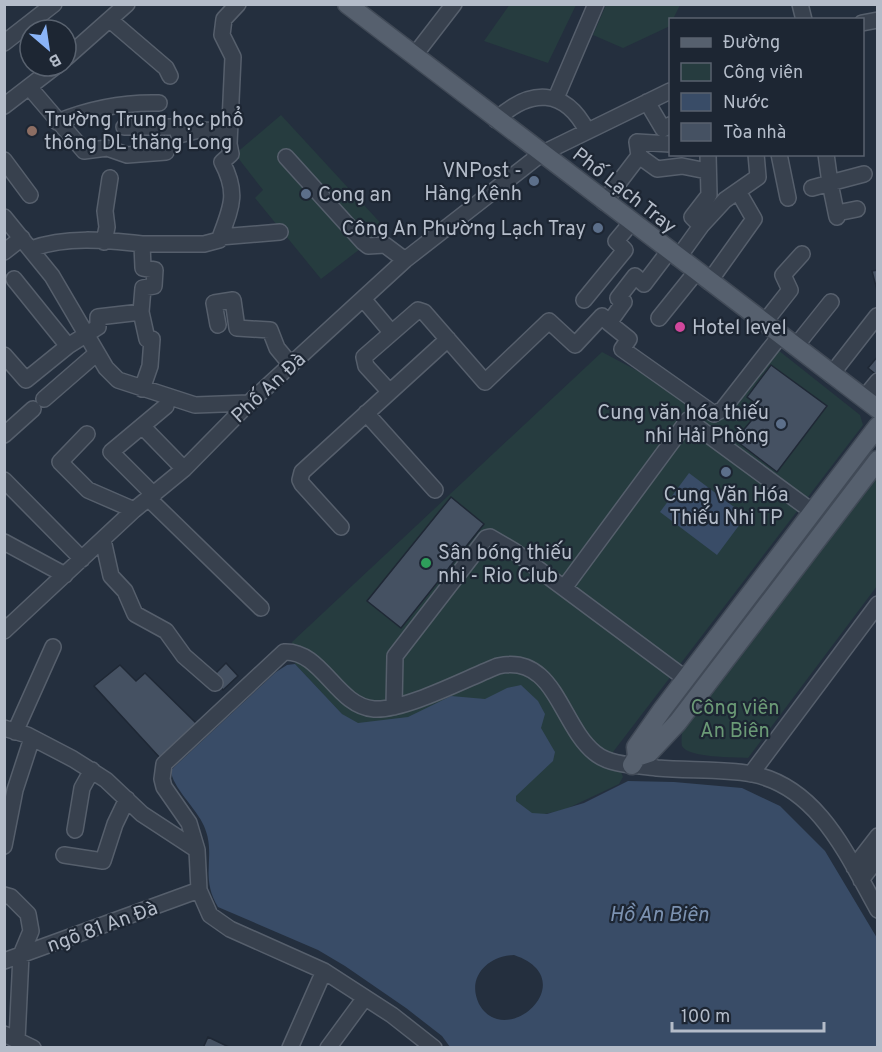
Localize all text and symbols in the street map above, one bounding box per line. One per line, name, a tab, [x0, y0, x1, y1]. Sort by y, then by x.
north arrow	[18, 18, 78, 78]
legend	[669, 18, 864, 156]
text: Đường	[723, 32, 780, 55]
text: B	[45, 48, 64, 71]
text: Công viên	[723, 62, 803, 85]
text: Nước	[723, 92, 769, 115]
place label: Trường Trung học phổ thông DL thăng Long	[44, 105, 244, 157]
text: Tòa nhà	[723, 122, 786, 145]
marker: Trường Trung học phổ thông DL thăng Long	[25, 124, 39, 138]
street label: Phố Lạch Tray	[566, 142, 682, 241]
place label: VNPost - Hàng Kênh	[424, 159, 522, 208]
marker: VNPost - Hàng Kênh	[527, 174, 541, 188]
place label: Cong an	[318, 183, 392, 209]
marker: Cong an	[299, 187, 313, 201]
place label: Công An Phường Lạch Tray	[342, 217, 586, 243]
marker: Công An Phường Lạch Tray	[591, 221, 605, 235]
place label: Hotel level	[692, 316, 787, 342]
marker: Hotel level	[673, 320, 687, 334]
street label: Phố An Đà	[226, 347, 312, 430]
place label: Cung văn hóa thiếu nhi Hải Phòng	[597, 400, 769, 450]
marker: Cung văn hóa thiếu nhi Hải Phòng	[774, 417, 788, 431]
marker: Cung Văn Hóa Thiếu Nhi TP	[719, 465, 733, 479]
place label: Cung Văn Hóa Thiếu Nhi TP	[663, 483, 789, 532]
place label: Sân bóng thiếu nhi - Rio Club	[438, 540, 572, 590]
marker: Sân bóng thiếu nhi - Rio Club	[419, 556, 433, 570]
park label: Công viên An Biên	[691, 696, 779, 745]
street label: ngõ 81 An Đà	[44, 896, 162, 960]
water label: Hồ An Biên	[609, 902, 709, 929]
scale bar	[672, 995, 824, 1033]
text: 100 m	[681, 1006, 730, 1029]

